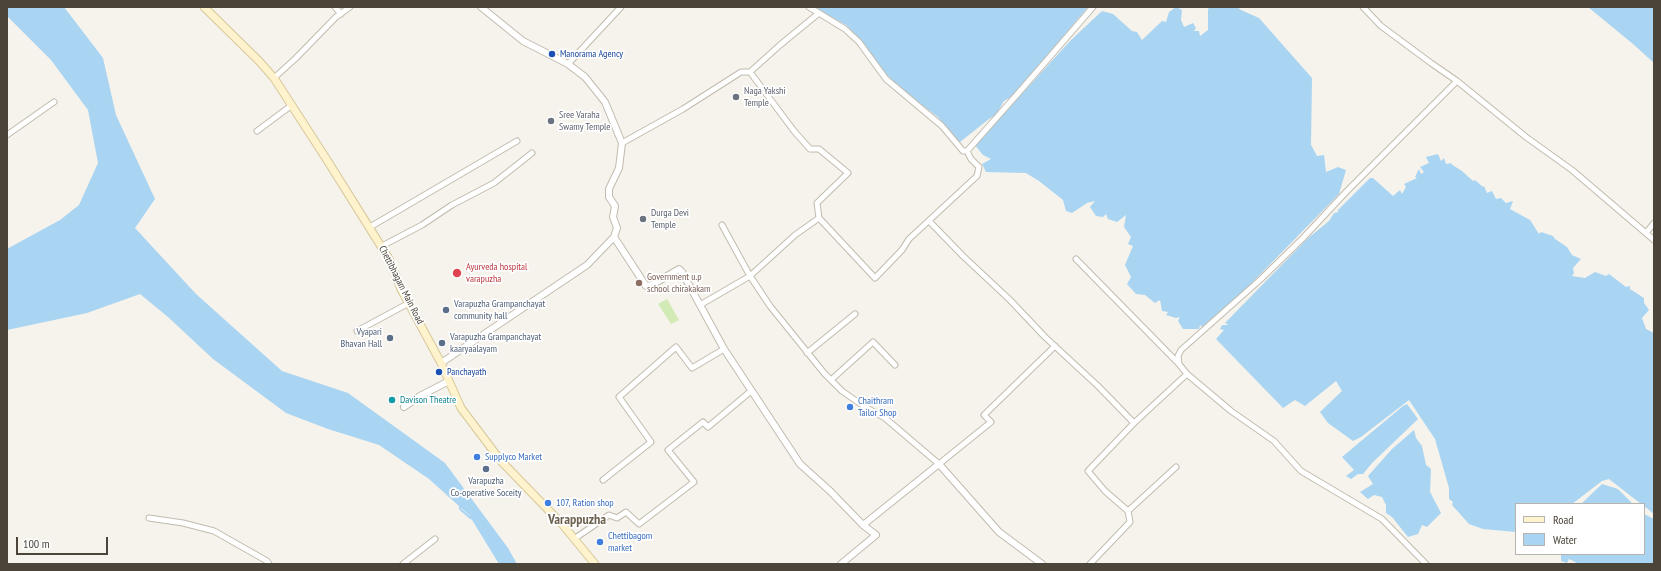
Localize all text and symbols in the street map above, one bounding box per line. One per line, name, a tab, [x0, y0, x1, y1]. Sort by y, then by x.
place label: Manorama Agency	[560, 48, 623, 60]
marker: Manorama Agency	[547, 49, 557, 59]
place label: Naga Yakshi Temple	[744, 85, 786, 108]
marker: Naga Yakshi Temple	[731, 92, 741, 102]
place label: Sree Varaha Swamy Temple	[559, 109, 610, 132]
marker: Sree Varaha Swamy Temple	[546, 116, 556, 126]
place label: Durga Devi Temple	[651, 207, 689, 230]
marker: Durga Devi Temple	[638, 214, 648, 224]
street label: Chettibhagam Main Road	[376, 244, 426, 326]
place label: Ayurveda hospital varapuzha	[466, 261, 527, 284]
marker: Ayurveda hospital varapuzha	[451, 267, 463, 279]
place label: Government u.p school chirakakam	[647, 271, 711, 294]
marker: Government u.p school chirakakam	[634, 278, 644, 288]
place label: Varapuzha Grampanchayat community hall	[454, 298, 545, 322]
marker: Varapuzha Grampanchayat community hall	[441, 305, 451, 315]
place label: Vyapari Bhavan Hall	[340, 326, 382, 350]
place label: Varapuzha Grampanchayat kaaryaalayam	[450, 331, 541, 354]
marker: Vyapari Bhavan Hall	[385, 333, 395, 343]
marker: Varapuzha Grampanchayat kaaryaalayam	[437, 338, 447, 348]
place label: Panchayath	[447, 366, 486, 378]
marker: Panchayath	[434, 367, 444, 377]
place label: Davison Theatre	[400, 394, 456, 406]
marker: Davison Theatre	[387, 395, 397, 405]
place label: Chaithram Tailor Shop	[858, 395, 897, 418]
marker: Chaithram Tailor Shop	[845, 402, 855, 412]
place label: Supplyco Market	[485, 451, 542, 463]
marker: Supplyco Market	[472, 452, 482, 462]
marker: Varapuzha Co-operative Soceity	[481, 464, 491, 474]
place label: Varapuzha Co-operative Soceity	[451, 475, 521, 498]
place label: 107, Ration shop	[556, 497, 614, 509]
marker: 107, Ration shop	[543, 498, 553, 508]
legend	[1515, 503, 1645, 555]
district label: Varappuzha	[548, 512, 606, 528]
text: Road	[1553, 512, 1573, 527]
scale bar	[18, 529, 110, 555]
place label: Chettibagom market	[608, 530, 652, 554]
text: Water	[1553, 532, 1577, 547]
text: 100 m	[23, 536, 50, 551]
marker: Chettibagom market	[595, 537, 605, 547]

